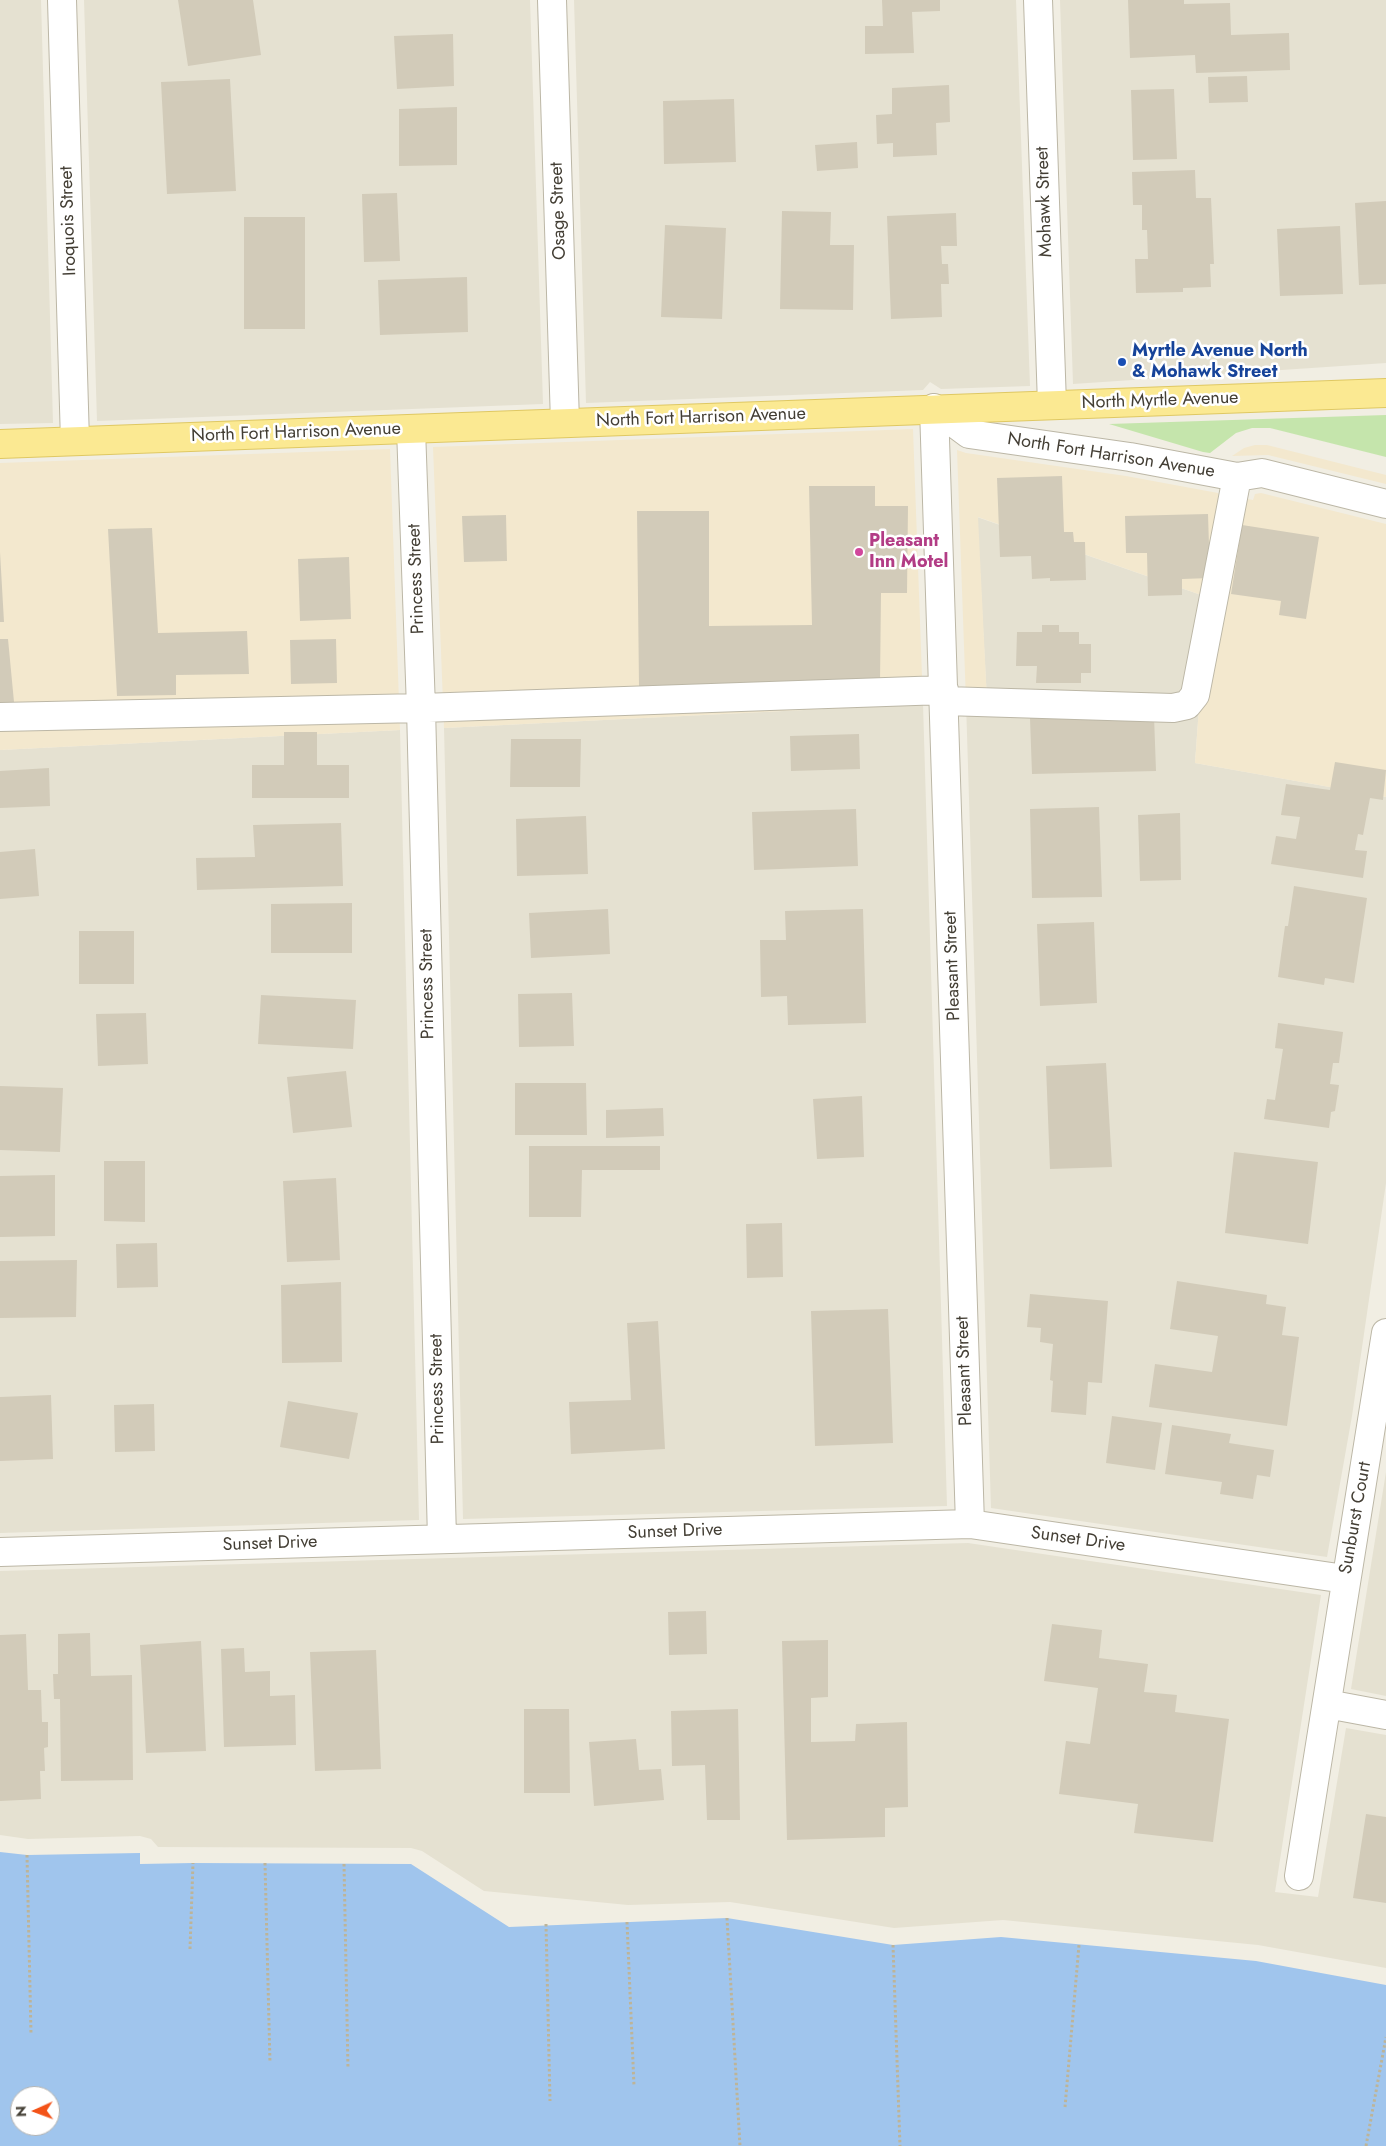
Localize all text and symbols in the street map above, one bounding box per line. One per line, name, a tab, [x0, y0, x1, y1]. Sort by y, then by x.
street label: Mohawk Street	[1032, 146, 1058, 258]
street label: Osage Street	[546, 162, 572, 260]
street label: Iroquois Street	[56, 166, 82, 276]
place label: Myrtle Avenue North & Mohawk Street	[1132, 341, 1308, 384]
marker: Myrtle Avenue North & Mohawk Street	[1116, 356, 1128, 368]
street label: North Myrtle Avenue	[1081, 387, 1239, 415]
street label: North Fort Harrison Avenue	[596, 404, 806, 432]
street label: North Fort Harrison Avenue	[191, 419, 401, 447]
street label: North Fort Harrison Avenue	[1006, 429, 1216, 483]
street label: Princess Street	[404, 523, 430, 635]
place label: Pleasant Inn Motel	[869, 531, 948, 574]
marker: Pleasant Inn Motel	[853, 546, 865, 558]
street label: Pleasant Street	[940, 911, 966, 1021]
street label: Princess Street	[416, 929, 440, 1039]
street label: Pleasant Street	[952, 1316, 978, 1426]
street label: Princess Street	[426, 1334, 450, 1444]
street label: Sunburst Court	[1335, 1460, 1377, 1576]
street label: Sunset Drive	[627, 1520, 723, 1544]
street label: Sunset Drive	[1029, 1523, 1127, 1557]
street label: Sunset Drive	[222, 1532, 318, 1556]
north arrow	[10, 2086, 60, 2136]
text: N	[11, 2106, 31, 2117]

